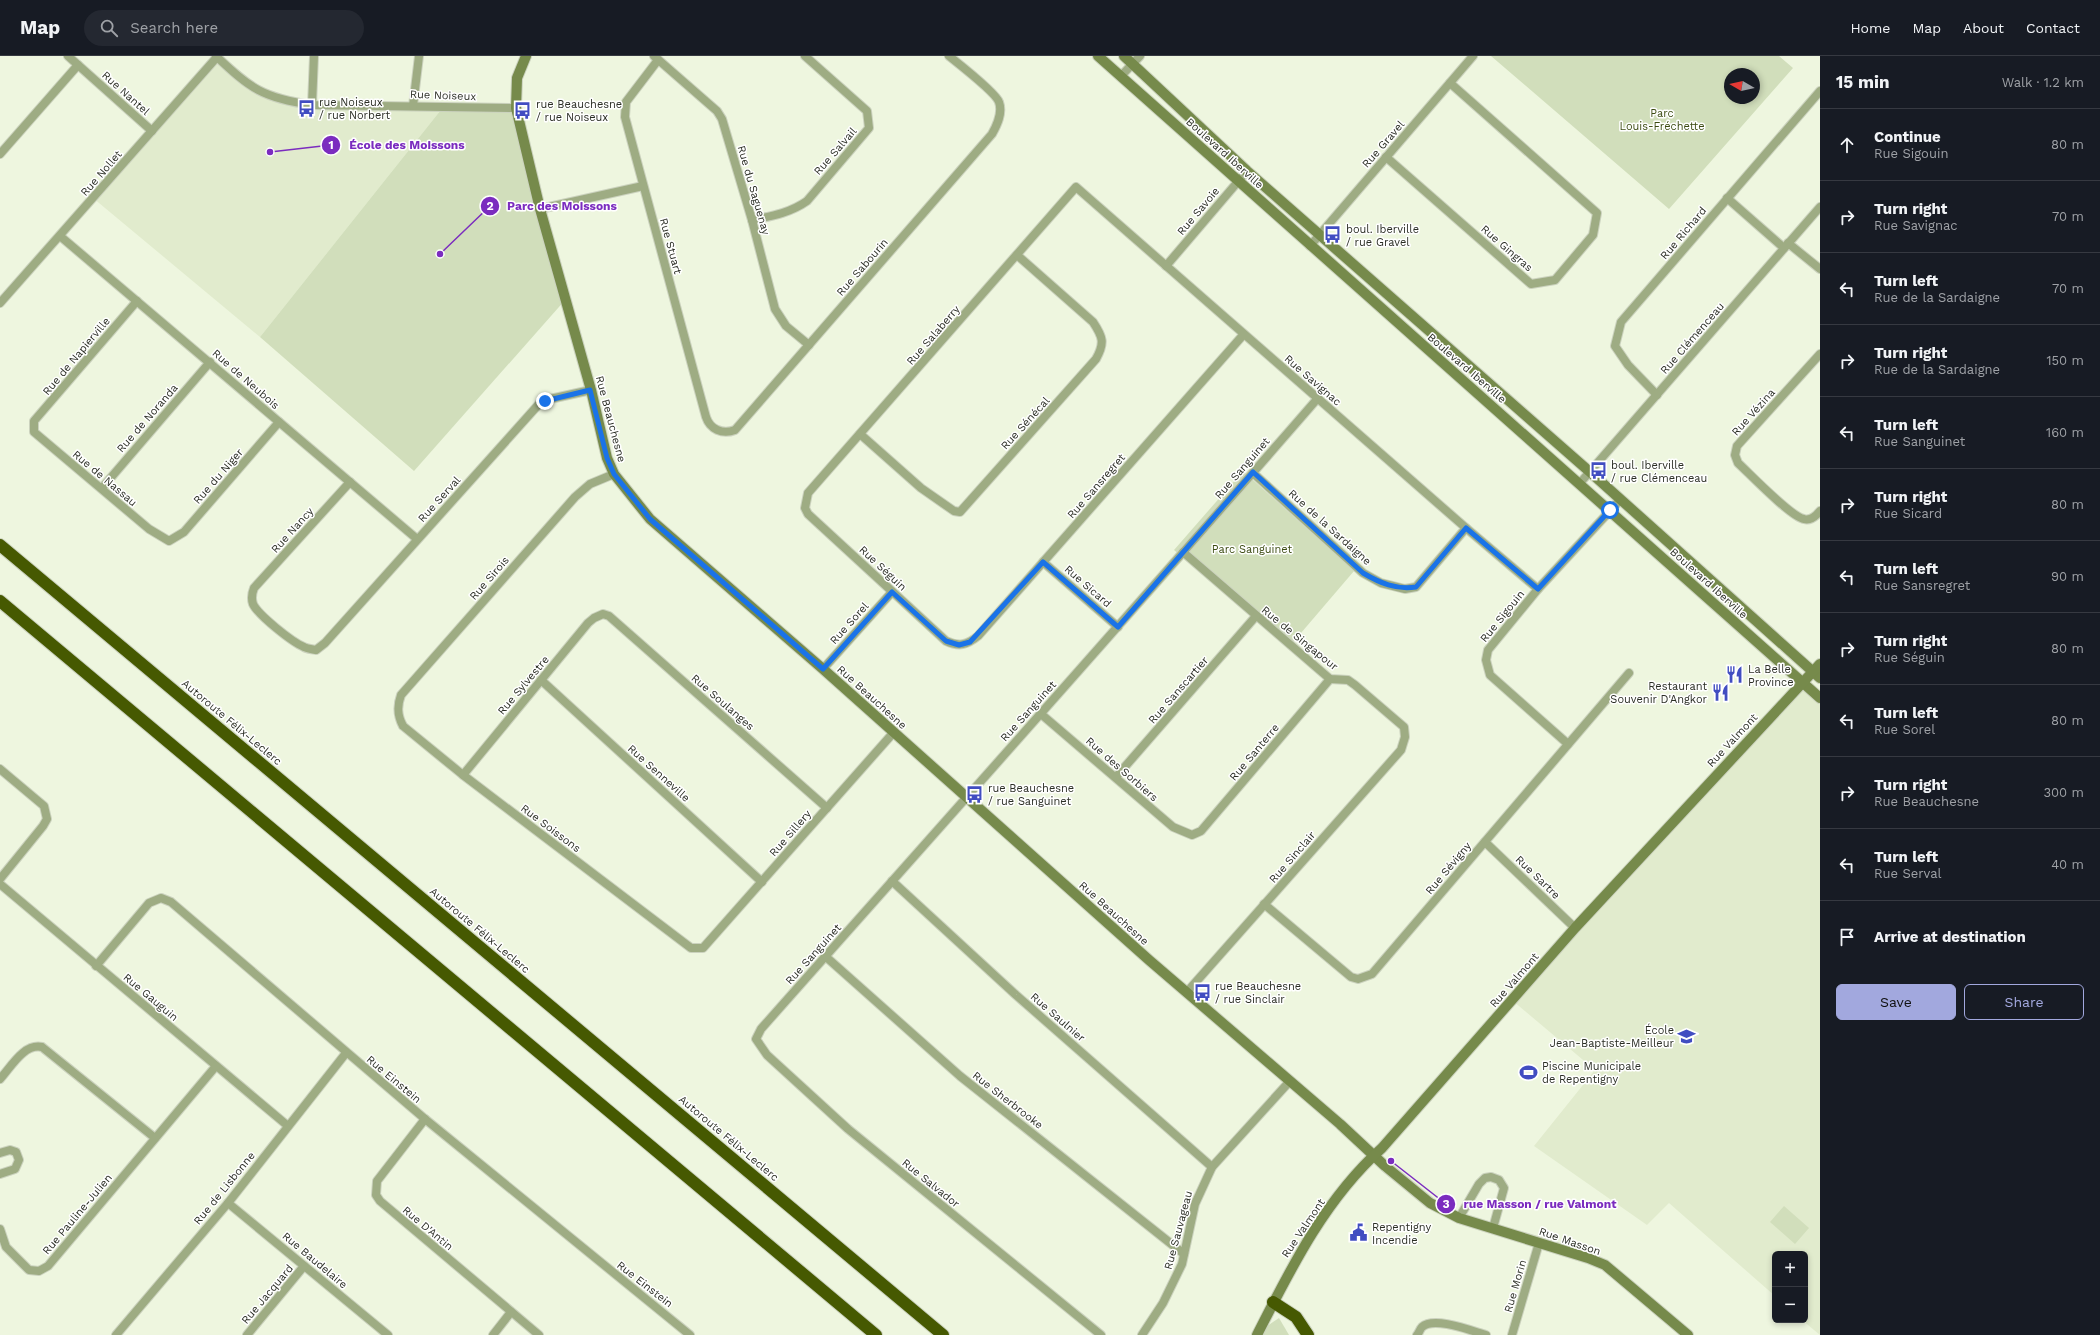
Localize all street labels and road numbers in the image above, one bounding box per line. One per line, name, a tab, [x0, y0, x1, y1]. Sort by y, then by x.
street label: Rue Nantel	[99, 69, 153, 118]
street label: Rue Noiseux	[410, 88, 477, 103]
street label: Boulevard Iberville	[1183, 115, 1266, 192]
street label: Rue Gravel	[1359, 118, 1408, 170]
street label: Rue Salvail	[811, 125, 860, 178]
street label: Rue du Saguenay	[735, 144, 773, 236]
street label: Rue Nollet	[78, 148, 125, 199]
street label: Rue Savoie	[1175, 185, 1222, 238]
street label: Rue Richard	[1658, 204, 1709, 262]
street label: Rue Stuart	[657, 217, 684, 276]
street label: Rue Gingras	[1478, 222, 1535, 274]
street label: Rue Sabourin	[834, 236, 891, 299]
street label: Rue Clémenceau	[1658, 300, 1727, 377]
street label: Rue Salaberry	[904, 303, 963, 368]
street label: Rue de Napierville	[40, 315, 113, 398]
street label: Boulevard Iberville	[1425, 331, 1509, 406]
street label: Rue de Neubois	[210, 347, 282, 412]
street label: Rue Savignac	[1282, 352, 1344, 408]
street label: Rue Beauchesne	[593, 375, 628, 464]
street label: Rue de Noranda	[114, 382, 181, 455]
street label: Rue Vézina	[1729, 386, 1778, 438]
street label: Rue Sénécal	[998, 394, 1053, 452]
street label: Rue Sanguinet	[1212, 435, 1273, 502]
street label: Rue du Niger	[191, 446, 246, 507]
street label: Rue de Nassau	[70, 448, 139, 509]
street label: Rue Sansregret	[1065, 451, 1128, 521]
street label: Rue Serval	[415, 473, 464, 525]
street label: Rue de la Sardaigne	[1286, 487, 1374, 568]
street label: Rue Nancy	[269, 505, 316, 556]
street label: Rue Séguin	[856, 543, 909, 594]
street label: Boulevard Iberville	[1667, 545, 1750, 622]
street label: Rue Sirois	[467, 554, 512, 603]
street label: Rue Sicard	[1062, 563, 1114, 610]
street label: Rue Sigouin	[1478, 588, 1527, 645]
street label: Rue Sorel	[827, 599, 872, 647]
street label: Rue de Singapour	[1259, 604, 1341, 674]
street label: Rue Sylvestre	[495, 653, 552, 717]
street label: Rue Sanscartier	[1146, 654, 1211, 727]
street label: Rue Beauchesne	[834, 663, 909, 732]
street label: Rue Soulanges	[689, 672, 757, 733]
street label: Autoroute Félix-Leclerc	[179, 677, 284, 768]
street label: Rue Sanguinet	[998, 678, 1059, 744]
street label: Rue Valmont	[1704, 711, 1761, 770]
street label: Rue Santerre	[1227, 721, 1282, 783]
street label: Rue des Sorbiers	[1083, 735, 1161, 804]
street label: Rue Senneville	[625, 742, 692, 805]
street label: Rue Soissons	[518, 802, 583, 855]
street label: Rue Sillery	[767, 807, 814, 859]
street label: Rue Sinclair	[1266, 829, 1319, 886]
street label: Rue Sévigny	[1423, 839, 1474, 897]
street label: Rue Sartre	[1513, 853, 1563, 902]
street label: Rue Beauchesne	[1076, 879, 1151, 948]
street label: Autoroute Félix-Leclerc	[427, 885, 532, 976]
street label: Rue Sanguinet	[783, 921, 844, 987]
street label: Rue Valmont	[1487, 950, 1542, 1010]
street label: Rue Gauguin	[121, 971, 181, 1024]
street label: Rue Saulnier	[1028, 990, 1088, 1045]
street label: Rue Einstein	[364, 1053, 424, 1106]
street label: Rue Sherbrooke	[970, 1069, 1045, 1132]
street label: Autoroute Félix-Leclerc	[676, 1093, 781, 1184]
street label: Rue de Lisbonne	[191, 1149, 258, 1227]
street label: Rue Salvador	[899, 1156, 962, 1211]
street label: Rue Pauline-Julien	[40, 1171, 115, 1257]
street label: Rue Sauvageau	[1162, 1189, 1195, 1271]
street label: Rue Valmont	[1279, 1196, 1328, 1260]
street label: Rue D'Antin	[400, 1204, 456, 1253]
street label: Rue Masson	[1537, 1225, 1603, 1258]
street label: Rue Baudelaire	[280, 1229, 350, 1291]
street label: Rue Morin	[1502, 1258, 1529, 1314]
street label: Rue Einstein	[614, 1259, 675, 1310]
street label: Rue Jacquard	[239, 1262, 296, 1327]

